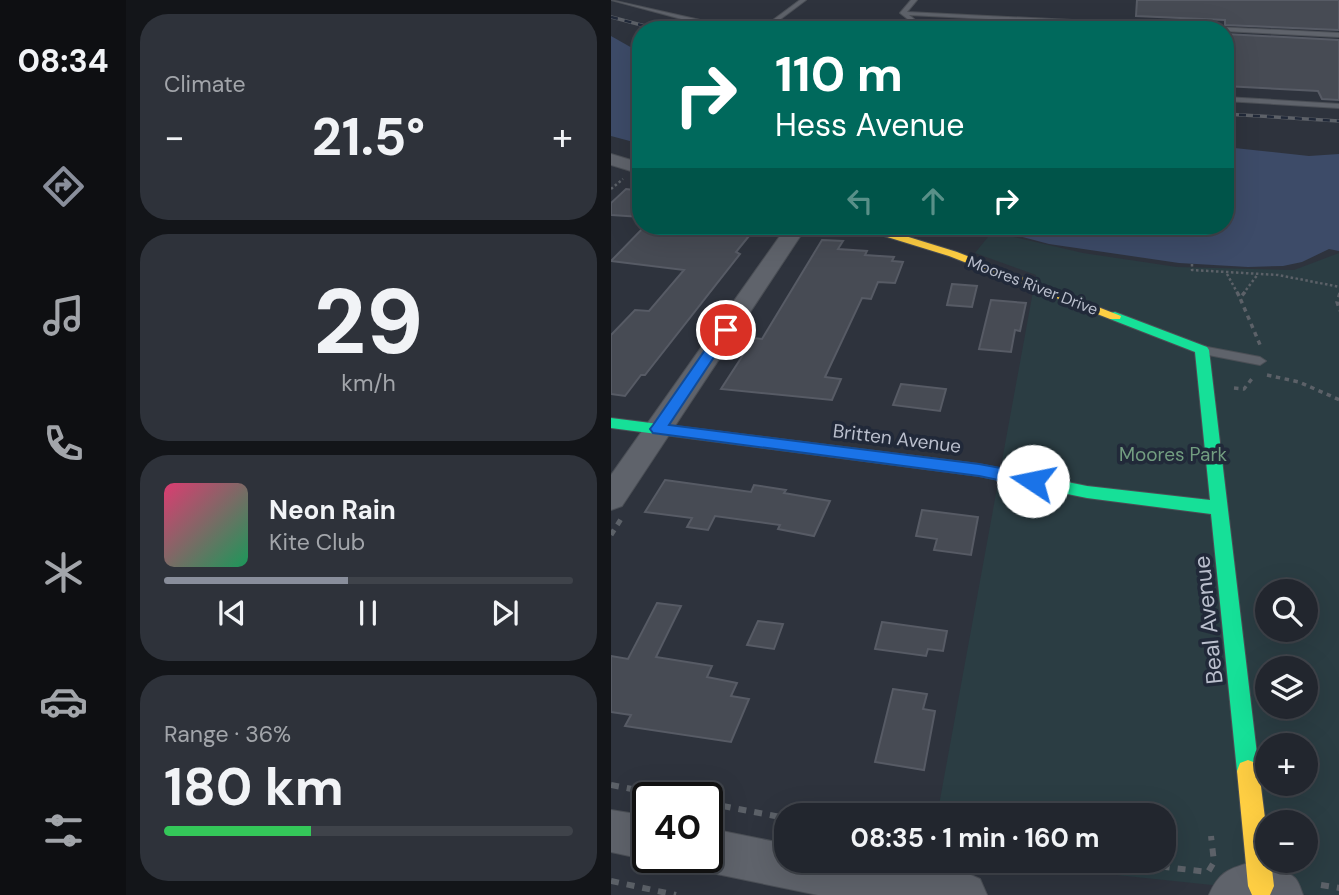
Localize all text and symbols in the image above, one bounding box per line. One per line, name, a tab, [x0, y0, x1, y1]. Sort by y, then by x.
text: 08:34	[17, 40, 109, 82]
text: 110 m	[775, 42, 903, 106]
icon: right	[660, 49, 751, 140]
text: Climate	[164, 69, 246, 99]
text: 21.5°	[312, 103, 425, 171]
text: Hess Avenue	[775, 104, 964, 146]
text: −	[164, 112, 185, 162]
text: +	[552, 112, 573, 162]
icon: directions	[39, 162, 88, 211]
icon: left	[841, 182, 879, 220]
icon: ahead	[914, 182, 952, 220]
icon: right	[987, 182, 1025, 220]
street label: Moores River Drive	[965, 251, 1101, 320]
text: 29	[314, 263, 423, 381]
icon: music	[39, 291, 88, 340]
pin	[696, 300, 756, 360]
icon: arrive	[707, 311, 745, 349]
text: km/h	[341, 368, 396, 398]
street label: Britten Avenue	[831, 418, 962, 459]
icon: phone	[39, 419, 88, 468]
park label: Moores Park	[1119, 442, 1227, 467]
position arrow	[996, 444, 1070, 518]
text: Neon Rain	[269, 493, 396, 527]
text: Kite Club	[269, 527, 365, 557]
icon: climate	[39, 548, 88, 597]
street label: Beal Avenue	[1186, 554, 1230, 686]
map controls	[1255, 579, 1318, 873]
button: search	[1255, 579, 1318, 642]
icon: previous	[213, 594, 251, 632]
icon: pause	[349, 594, 387, 632]
icon: next	[486, 594, 524, 632]
button: layers	[1255, 656, 1318, 719]
icon: car	[39, 677, 88, 726]
text: Range · 36%	[164, 719, 291, 749]
button: +	[1255, 733, 1318, 796]
text: 180 km	[164, 753, 344, 821]
speed limit sign: 40	[632, 782, 723, 873]
icon: filters	[39, 806, 88, 855]
button: −	[1255, 810, 1318, 873]
text: 08:35 · 1 min · 160 m	[851, 821, 1099, 855]

